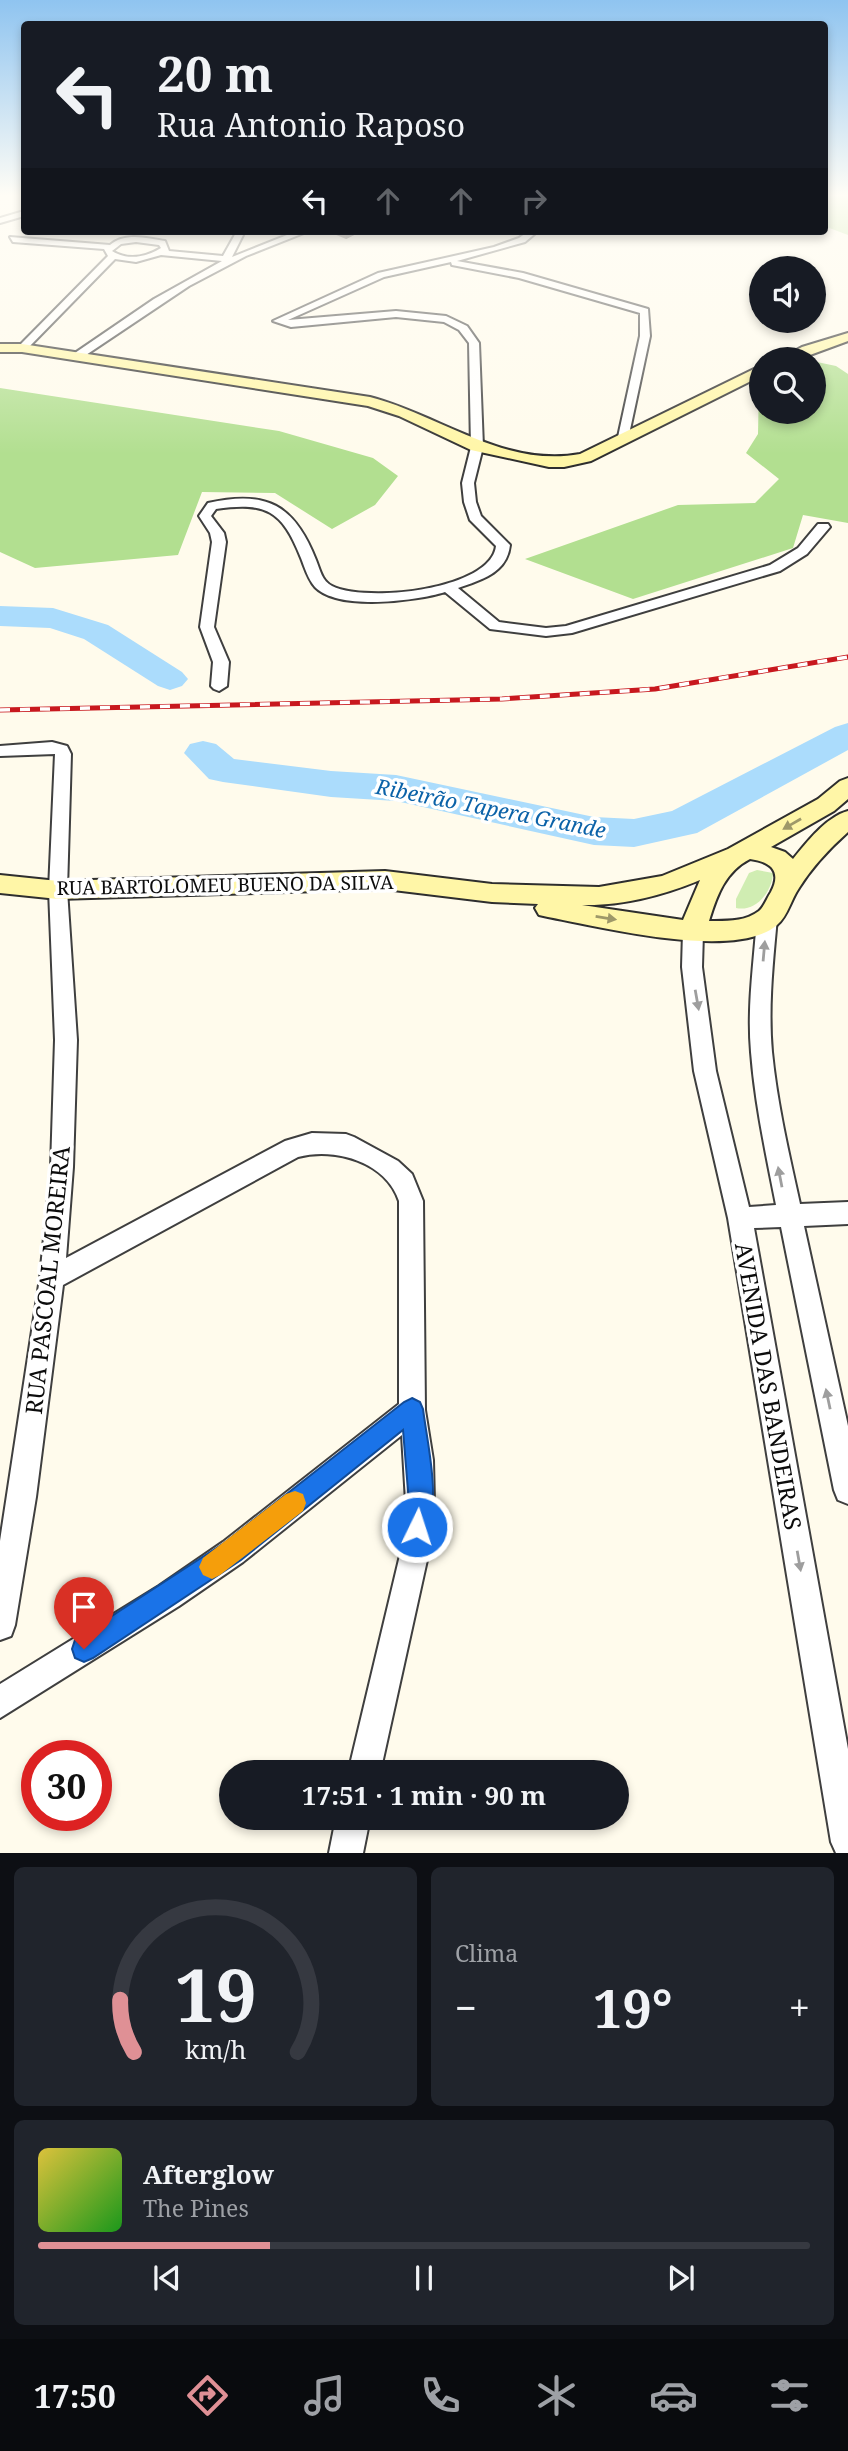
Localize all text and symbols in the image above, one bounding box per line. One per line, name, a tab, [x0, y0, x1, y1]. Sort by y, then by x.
text: 20 m	[157, 40, 273, 106]
icon: left	[42, 49, 133, 140]
text: Rua Antonio Raposo	[157, 103, 465, 146]
icon: left	[296, 182, 334, 220]
icon: ahead	[369, 182, 407, 220]
icon: ahead	[442, 182, 480, 220]
icon: right	[515, 182, 553, 220]
map controls	[749, 256, 826, 424]
button: sound	[749, 256, 826, 333]
button: search	[749, 347, 826, 424]
water label: Ribeirão Tapera Grande	[373, 772, 608, 844]
one-way arrow	[782, 818, 802, 830]
street label: RUA BARTOLOMEU BUENO DA SILVA	[56, 869, 394, 901]
one-way arrow	[595, 913, 617, 924]
one-way arrow	[759, 940, 770, 962]
one-way arrow	[692, 989, 703, 1011]
street label: RUA PASCOAL MOREIRA	[17, 1143, 77, 1416]
one-way arrow	[775, 1166, 786, 1188]
street label: AVENIDA DAS BANDEIRAS	[728, 1240, 810, 1532]
one-way arrow	[822, 1388, 833, 1410]
position arrow	[380, 1490, 454, 1564]
one-way arrow	[794, 1550, 805, 1572]
pin	[54, 1577, 114, 1649]
icon: arrive	[65, 1588, 103, 1626]
speed limit sign: 30	[21, 1740, 112, 1831]
text: 17:51 · 1 min · 90 m	[302, 1777, 546, 1813]
text: Clima	[455, 1937, 518, 1969]
text: 19	[174, 1945, 257, 2044]
text: 19°	[593, 1972, 673, 2043]
text: −	[455, 1981, 477, 2033]
text: +	[789, 1981, 810, 2033]
text: km/h	[185, 2032, 246, 2066]
text: Afterglow	[143, 2156, 274, 2192]
text: The Pines	[143, 2192, 249, 2224]
icon: previous	[148, 2259, 186, 2297]
icon: pause	[405, 2259, 443, 2297]
icon: next	[662, 2259, 700, 2297]
icon: directions	[183, 2371, 232, 2420]
icon: music	[300, 2371, 349, 2420]
icon: phone	[416, 2371, 465, 2420]
icon: climate	[532, 2371, 581, 2420]
icon: car	[649, 2371, 698, 2420]
icon: filters	[765, 2371, 814, 2420]
text: 17:50	[34, 2374, 116, 2417]

